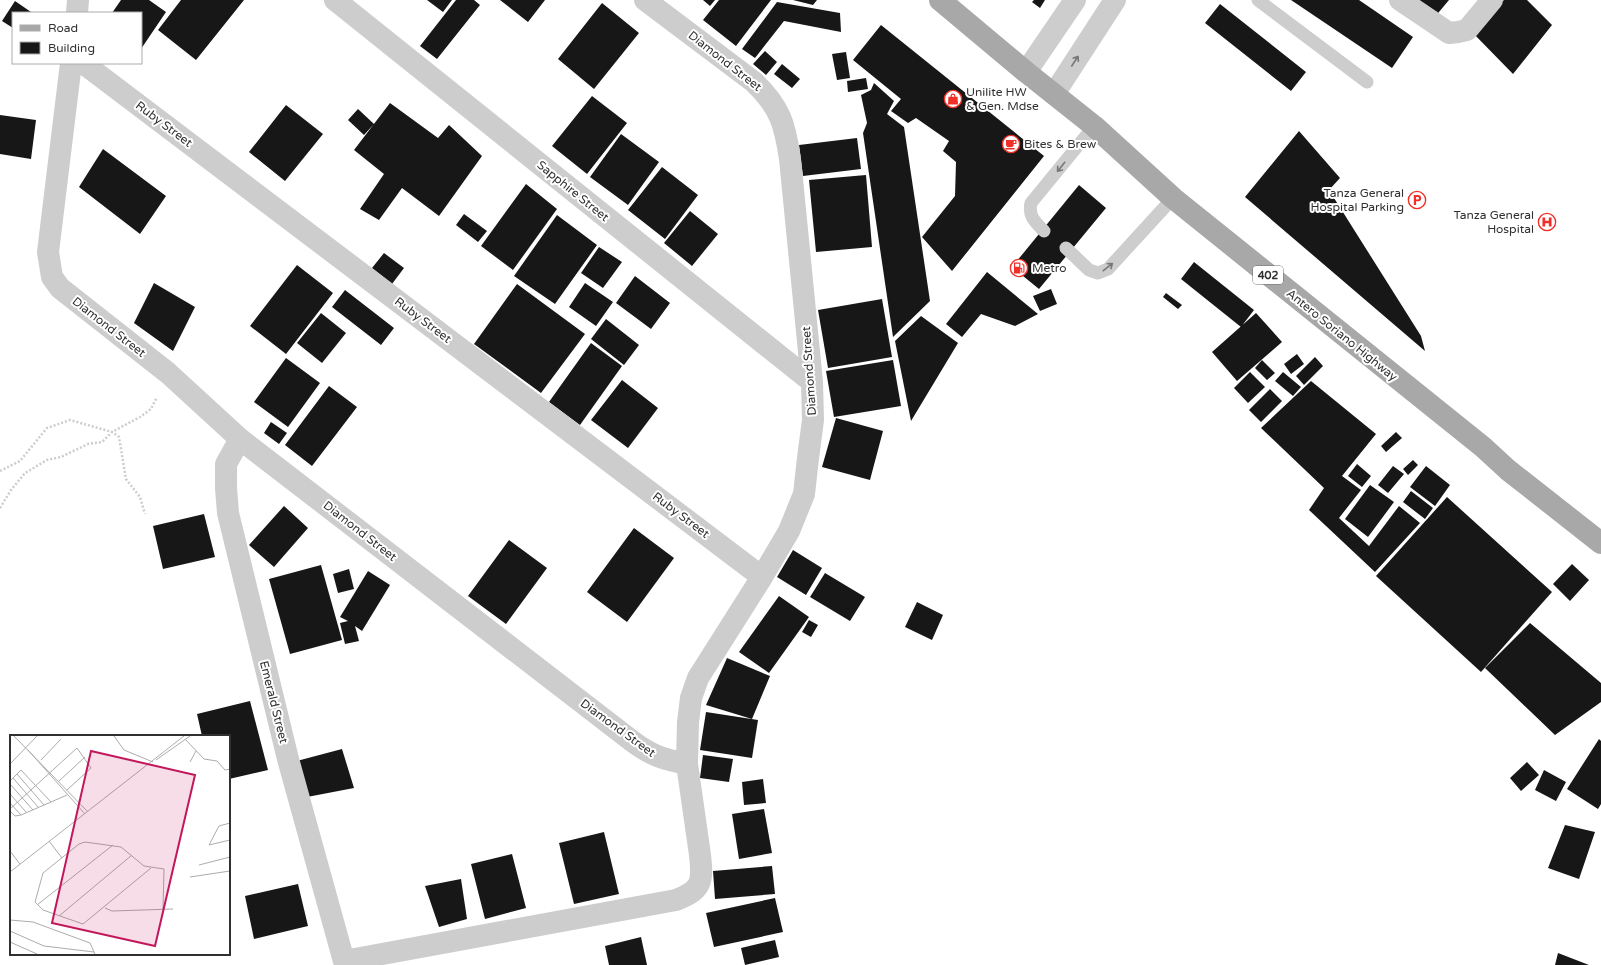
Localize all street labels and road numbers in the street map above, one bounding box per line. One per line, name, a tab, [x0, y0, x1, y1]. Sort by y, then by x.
street label: Diamond Street	[686, 28, 765, 94]
street label: Ruby Street	[133, 98, 195, 150]
street label: Sapphire Street	[534, 158, 612, 224]
road number: 402	[1253, 266, 1283, 284]
street label: Antero Soriano Highway	[1284, 286, 1401, 384]
street label: Diamond Street	[70, 294, 149, 360]
street label: Ruby Street	[392, 294, 454, 346]
street label: Diamond Street	[799, 326, 819, 416]
street label: Ruby Street	[650, 489, 712, 541]
street label: Diamond Street	[321, 498, 400, 564]
street label: Emerald Street	[257, 659, 291, 745]
street label: Diamond Street	[578, 696, 659, 760]

